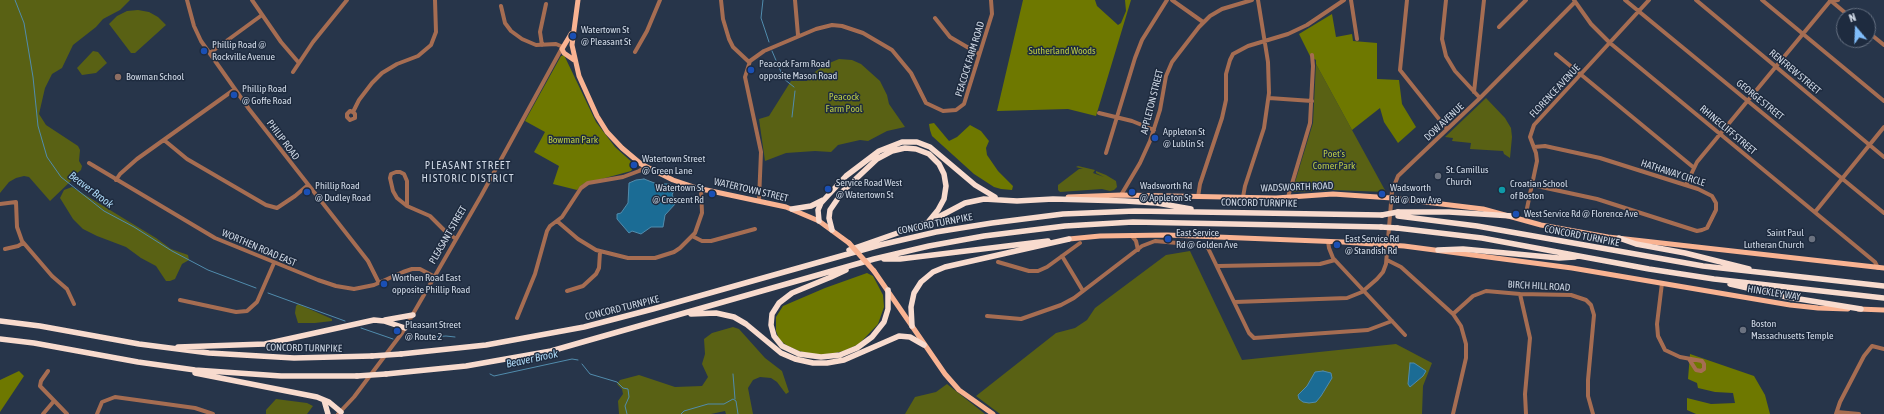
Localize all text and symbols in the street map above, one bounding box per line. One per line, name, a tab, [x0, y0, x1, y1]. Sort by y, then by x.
north arrow	[1836, 8, 1876, 48]
text: N	[1847, 11, 1857, 24]
street label: PEACOCK FARM ROAD	[953, 20, 987, 98]
place label: Watertown St @ Pleasant St	[581, 24, 631, 48]
marker: Watertown St @ Pleasant St	[568, 31, 578, 41]
place label: Phillip Road @ Rockville Avenue	[212, 39, 275, 62]
park label: Sutherland Woods	[1028, 45, 1096, 57]
marker: Phillip Road @ Rockville Avenue	[199, 46, 209, 56]
street label: RENFREW STREET	[1767, 47, 1823, 97]
place label: Peacock Farm Road opposite Mason Road	[759, 58, 837, 82]
street label: FLORENCE AVENUE	[1527, 62, 1583, 120]
marker: Peacock Farm Road opposite Mason Road	[746, 65, 756, 75]
street label: APPLETON STREET	[1138, 68, 1166, 136]
place label: Bowman School	[126, 71, 184, 83]
marker: Bowman School	[113, 72, 123, 82]
street label: GEORGE STREET	[1734, 77, 1786, 123]
place label: Phillip Road @ Goffe Road	[242, 83, 292, 106]
marker: Phillip Road @ Goffe Road	[229, 90, 239, 100]
park label: Peacock Farm Pool	[826, 91, 862, 114]
street label: DOW AVENUE	[1422, 101, 1466, 143]
street label: RHINECLIFF STREET	[1697, 103, 1759, 157]
street label: PHILIP ROAD	[264, 118, 302, 162]
place label: Appleton St @ Lublin St	[1163, 126, 1205, 150]
marker: Appleton St @ Lublin St	[1150, 133, 1160, 143]
park label: Bowman Park	[548, 134, 598, 146]
park label: Poet's Corner Park	[1313, 148, 1355, 172]
place label: Watertown Street @ Green Lane	[642, 153, 705, 176]
street label: HATHAWAY CIRCLE	[1639, 157, 1707, 189]
district label: PLEASANT STREET HISTORIC DISTRICT	[421, 159, 515, 185]
marker: Watertown Street @ Green Lane	[629, 160, 639, 170]
place label: St. Camillus Church	[1446, 164, 1489, 188]
water label: Beaver Brook	[66, 169, 116, 211]
marker: St. Camillus Church	[1433, 171, 1443, 181]
street label: WATERTOWN STREET	[713, 176, 789, 204]
place label: Service Road West @ Watertown St	[836, 177, 902, 200]
place label: Croatian School of Boston	[1510, 178, 1568, 202]
place label: Phillip Road @ Dudley Road	[315, 180, 371, 204]
place label: Wadsworth Rd @ Appleton St	[1140, 180, 1192, 204]
street label: WADSWORTH ROAD	[1261, 180, 1333, 194]
place label: Watertown St @ Crescent Rd	[652, 182, 704, 206]
place label: Wadsworth Rd @ Dow Ave	[1390, 182, 1441, 206]
marker: Service Road West @ Watertown St	[823, 184, 833, 194]
marker: Croatian School of Boston	[1497, 185, 1507, 195]
marker: Phillip Road @ Dudley Road	[302, 187, 312, 197]
marker: Wadsworth Rd @ Appleton St	[1127, 187, 1137, 197]
marker: Watertown St @ Crescent Rd	[707, 189, 717, 199]
marker: Wadsworth Rd @ Dow Ave	[1377, 189, 1387, 199]
street label: CONCORD TURNPIKE	[1221, 196, 1297, 210]
street label: PLEASANT STREET	[427, 204, 469, 266]
place label: West Service Rd @ Florence Ave	[1524, 208, 1638, 220]
marker: West Service Rd @ Florence Ave	[1511, 209, 1521, 219]
street label: CONCORD TURNPIKE	[897, 211, 973, 237]
street label: CONCORD TURNPIKE	[1544, 223, 1620, 249]
street label: WORTHEN ROAD EAST	[220, 227, 298, 269]
place label: East Service Rd @ Golden Ave	[1176, 227, 1238, 250]
place label: Saint Paul Lutheran Church	[1744, 227, 1804, 250]
place label: East Service Rd @ Standish Rd	[1345, 233, 1399, 256]
marker: East Service Rd @ Golden Ave	[1163, 234, 1173, 244]
marker: Saint Paul Lutheran Church	[1807, 234, 1817, 244]
marker: East Service Rd @ Standish Rd	[1332, 240, 1342, 250]
place label: Worthen Road East opposite Phillip Road	[392, 272, 470, 296]
street label: BIRCH HILL ROAD	[1507, 278, 1571, 294]
marker: Worthen Road East opposite Phillip Road	[379, 279, 389, 289]
street label: HINCKLEY WAY	[1747, 283, 1801, 303]
street label: CONCORD TURNPIKE	[584, 293, 660, 323]
place label: Boston Massachusetts Temple	[1751, 318, 1834, 342]
place label: Pleasant Street @ Route 2	[405, 319, 461, 342]
marker: Boston Massachusetts Temple	[1738, 325, 1748, 335]
marker: Pleasant Street @ Route 2	[392, 326, 402, 336]
street label: CONCORD TURNPIKE	[266, 341, 342, 355]
water label: Beaver Brook	[505, 347, 559, 371]

